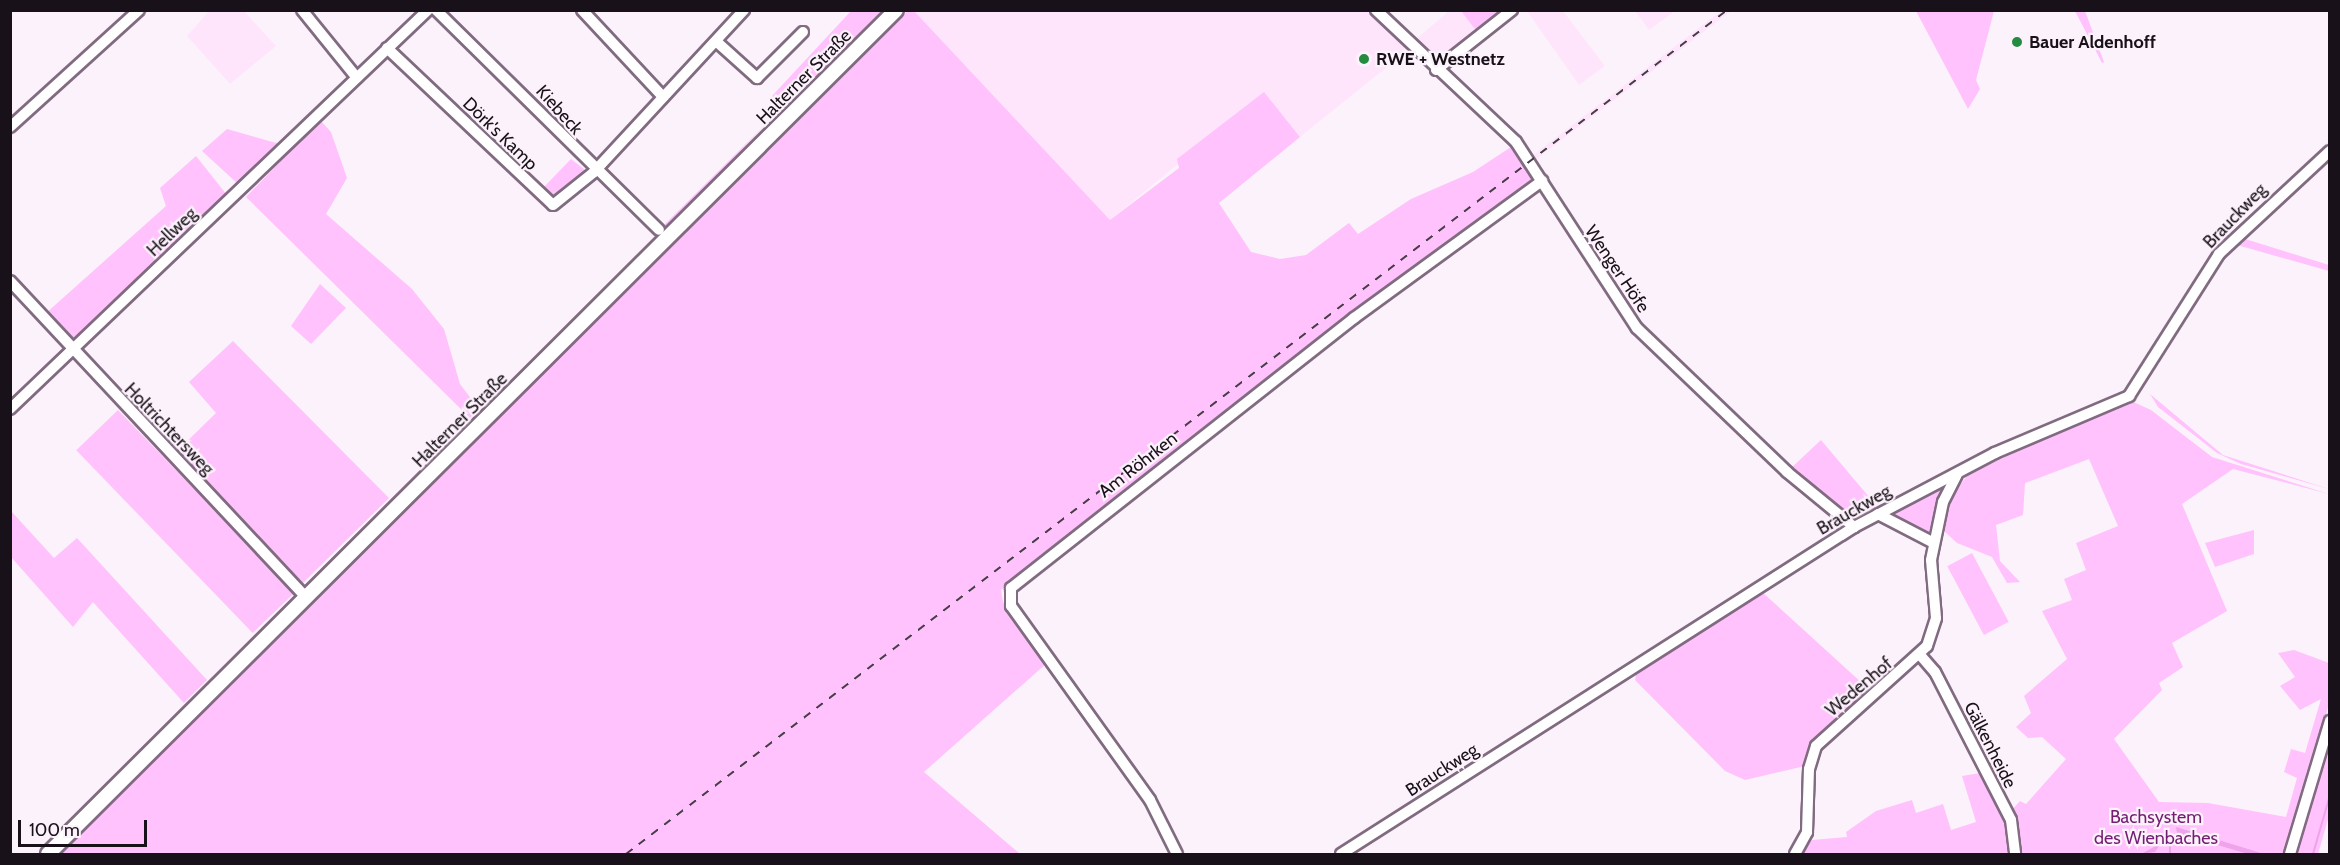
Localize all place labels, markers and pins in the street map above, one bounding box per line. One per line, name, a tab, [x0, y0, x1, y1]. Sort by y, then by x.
place label: Bauer Aldenhoff	[2029, 31, 2156, 53]
marker: Bauer Aldenhoff	[2010, 35, 2024, 49]
place label: RWE + Westnetz	[1376, 48, 1505, 70]
marker: RWE + Westnetz	[1357, 52, 1371, 66]

